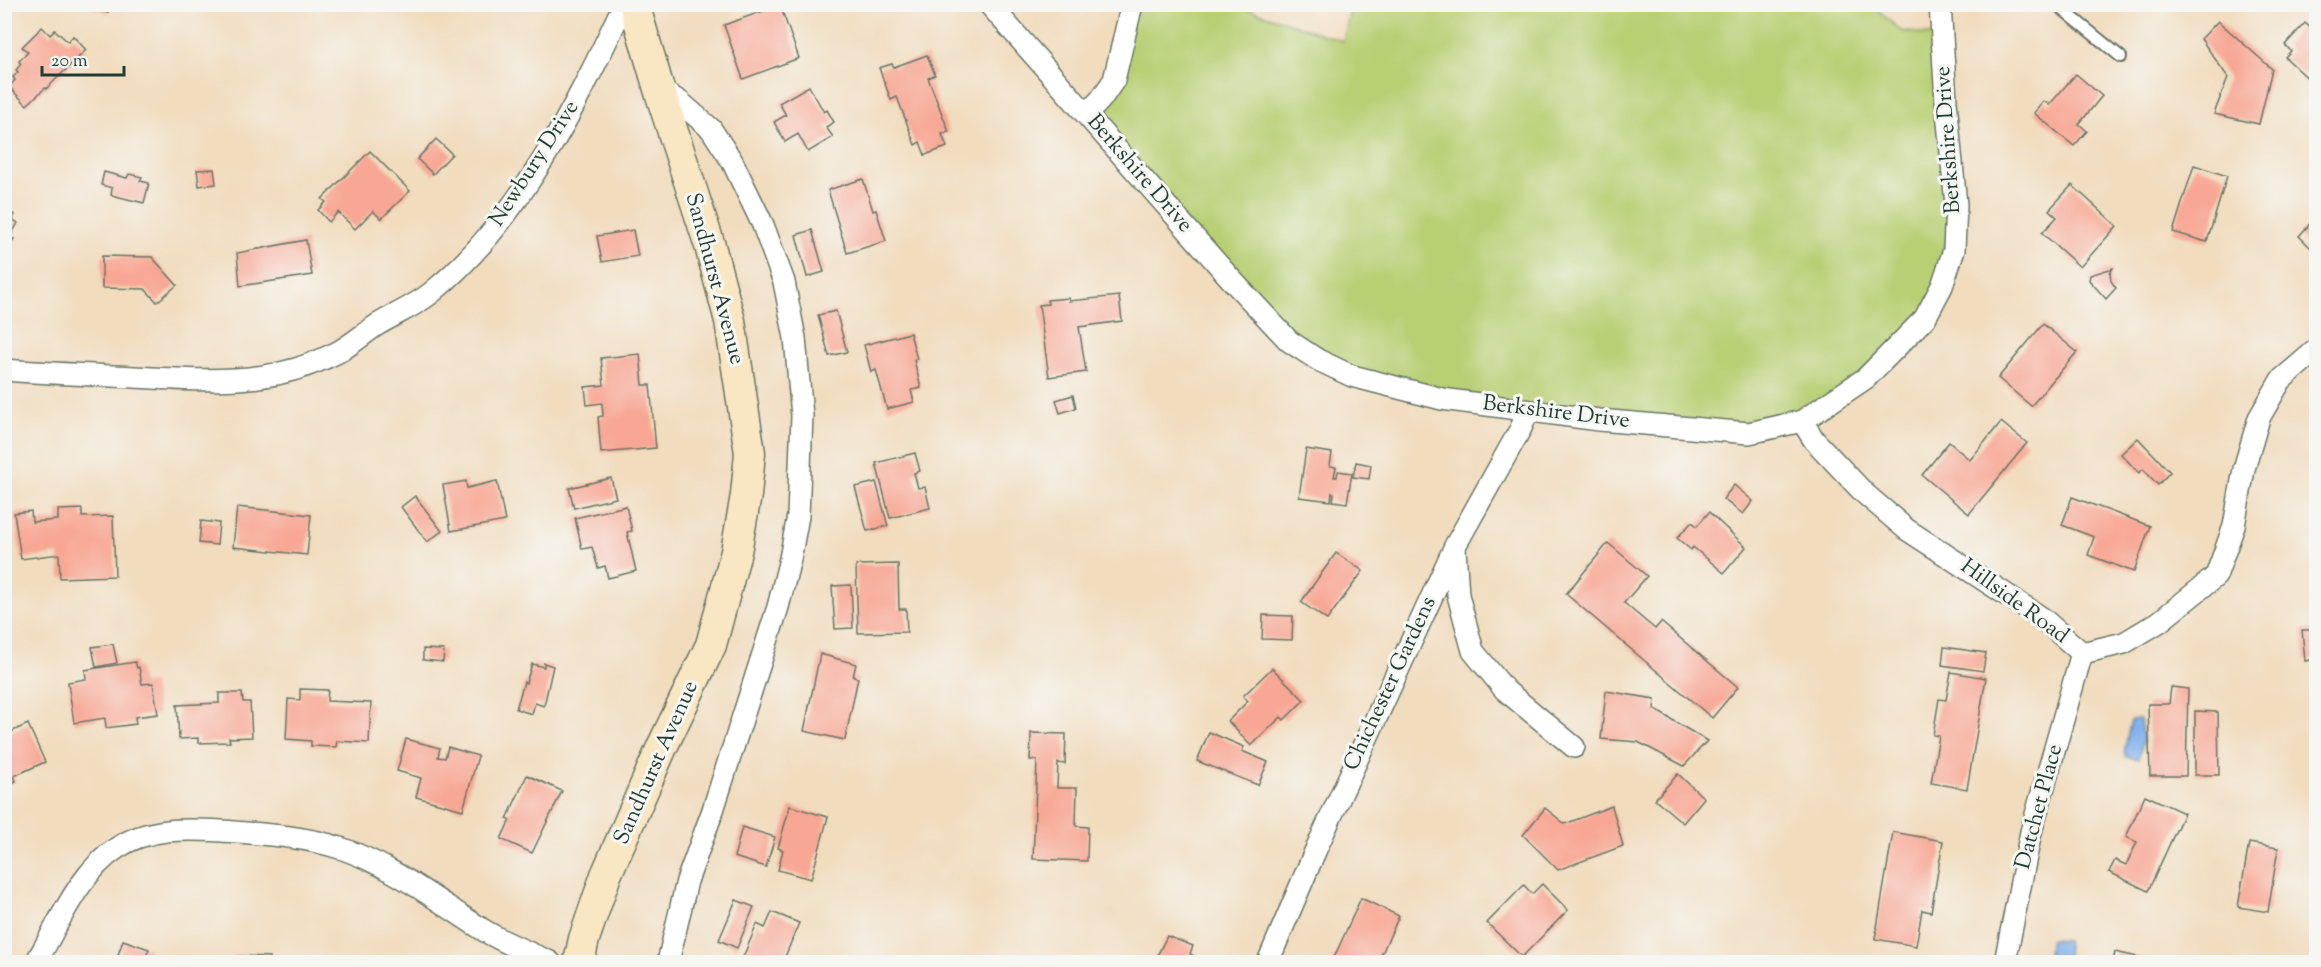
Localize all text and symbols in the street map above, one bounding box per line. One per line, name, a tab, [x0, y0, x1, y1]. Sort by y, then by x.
scale bar	[42, 39, 124, 77]
text: 20 m	[51, 49, 88, 75]
street label: Berkshire Drive	[1928, 65, 1970, 215]
street label: Newbury Drive	[482, 95, 588, 233]
street label: Berkshire Drive	[1078, 108, 1200, 240]
street label: Sandhurst Avenue	[676, 190, 752, 368]
street label: Berkshire Drive	[1481, 388, 1631, 438]
street label: Hillside Road	[1953, 552, 2075, 652]
street label: Chichester Gardens	[1337, 592, 1445, 776]
street label: Sandhurst Avenue	[606, 676, 708, 850]
street label: Datchet Place	[2008, 741, 2072, 873]

